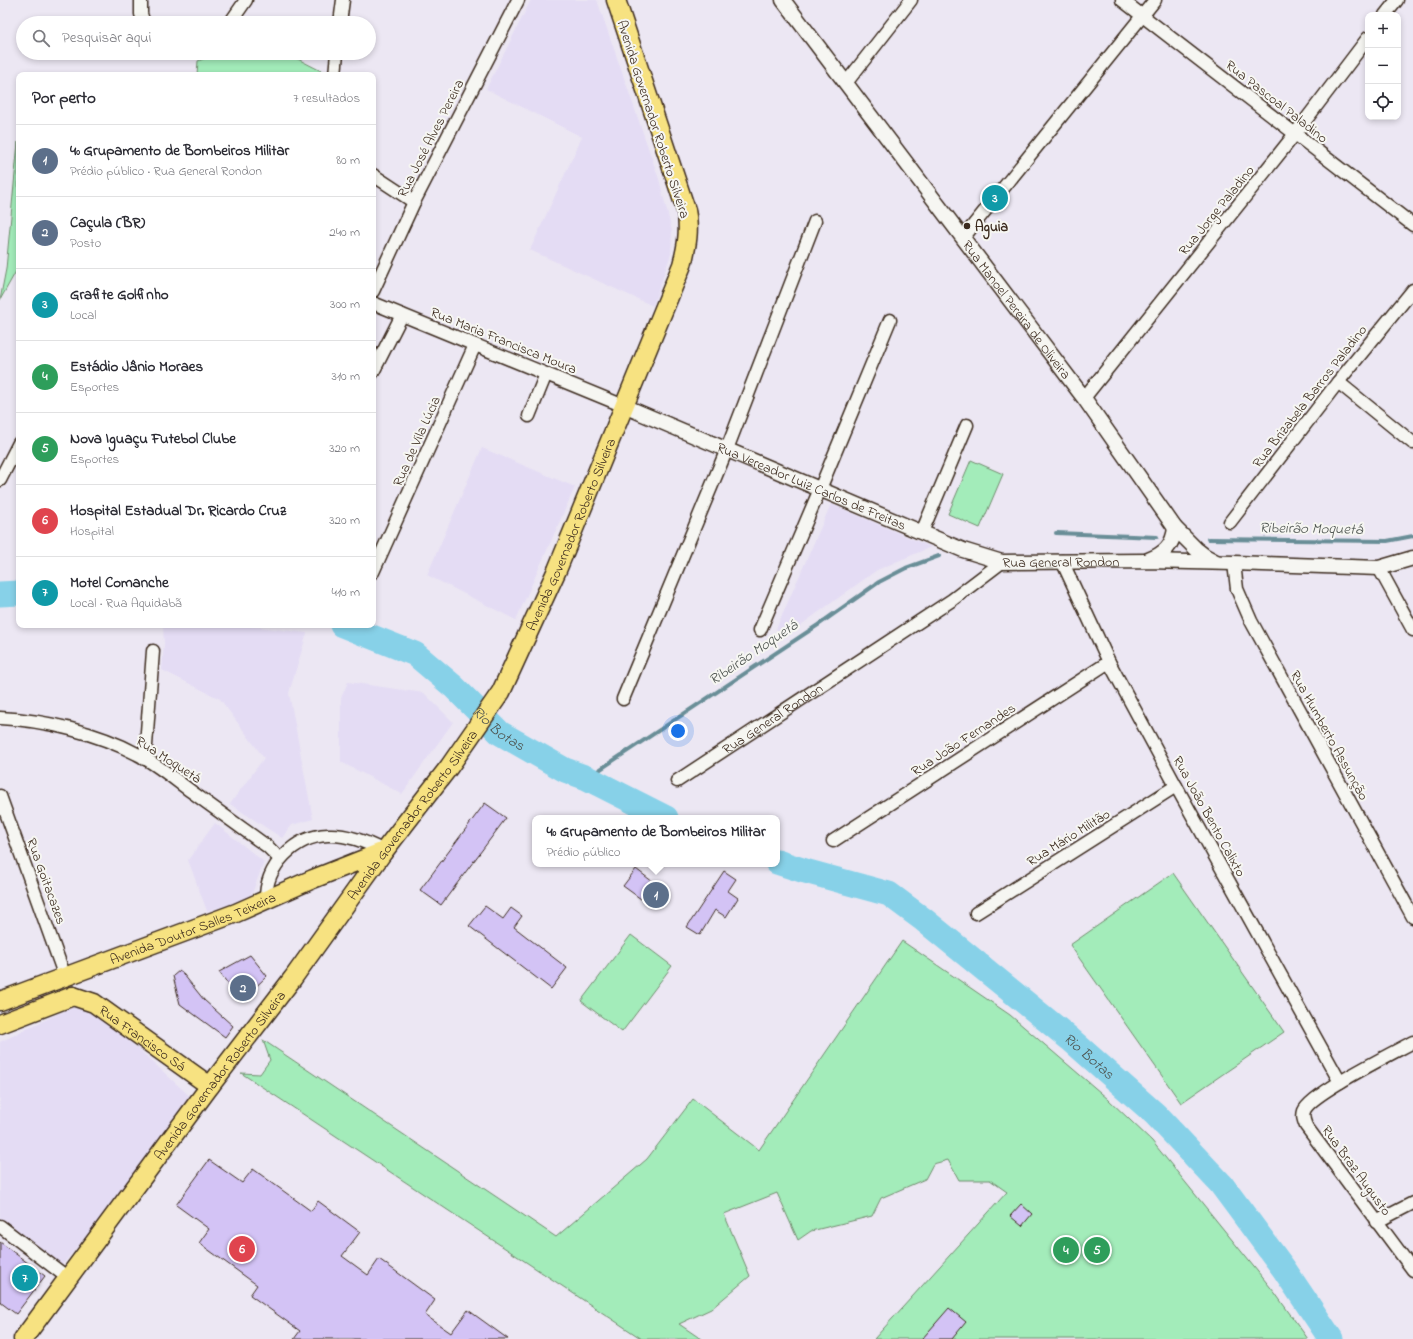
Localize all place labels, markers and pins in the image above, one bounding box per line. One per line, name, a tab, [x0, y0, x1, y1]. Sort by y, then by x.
pin: 3	[982, 183, 1008, 213]
place label: Aguia	[975, 217, 1008, 240]
marker: Aguia	[962, 221, 972, 231]
pin: 1	[643, 880, 669, 910]
pin: 2	[230, 973, 256, 1003]
pin: 6	[229, 1234, 255, 1264]
pin: 4	[1053, 1235, 1079, 1265]
pin: 5	[1084, 1235, 1110, 1265]
pin: 7	[12, 1263, 38, 1293]

